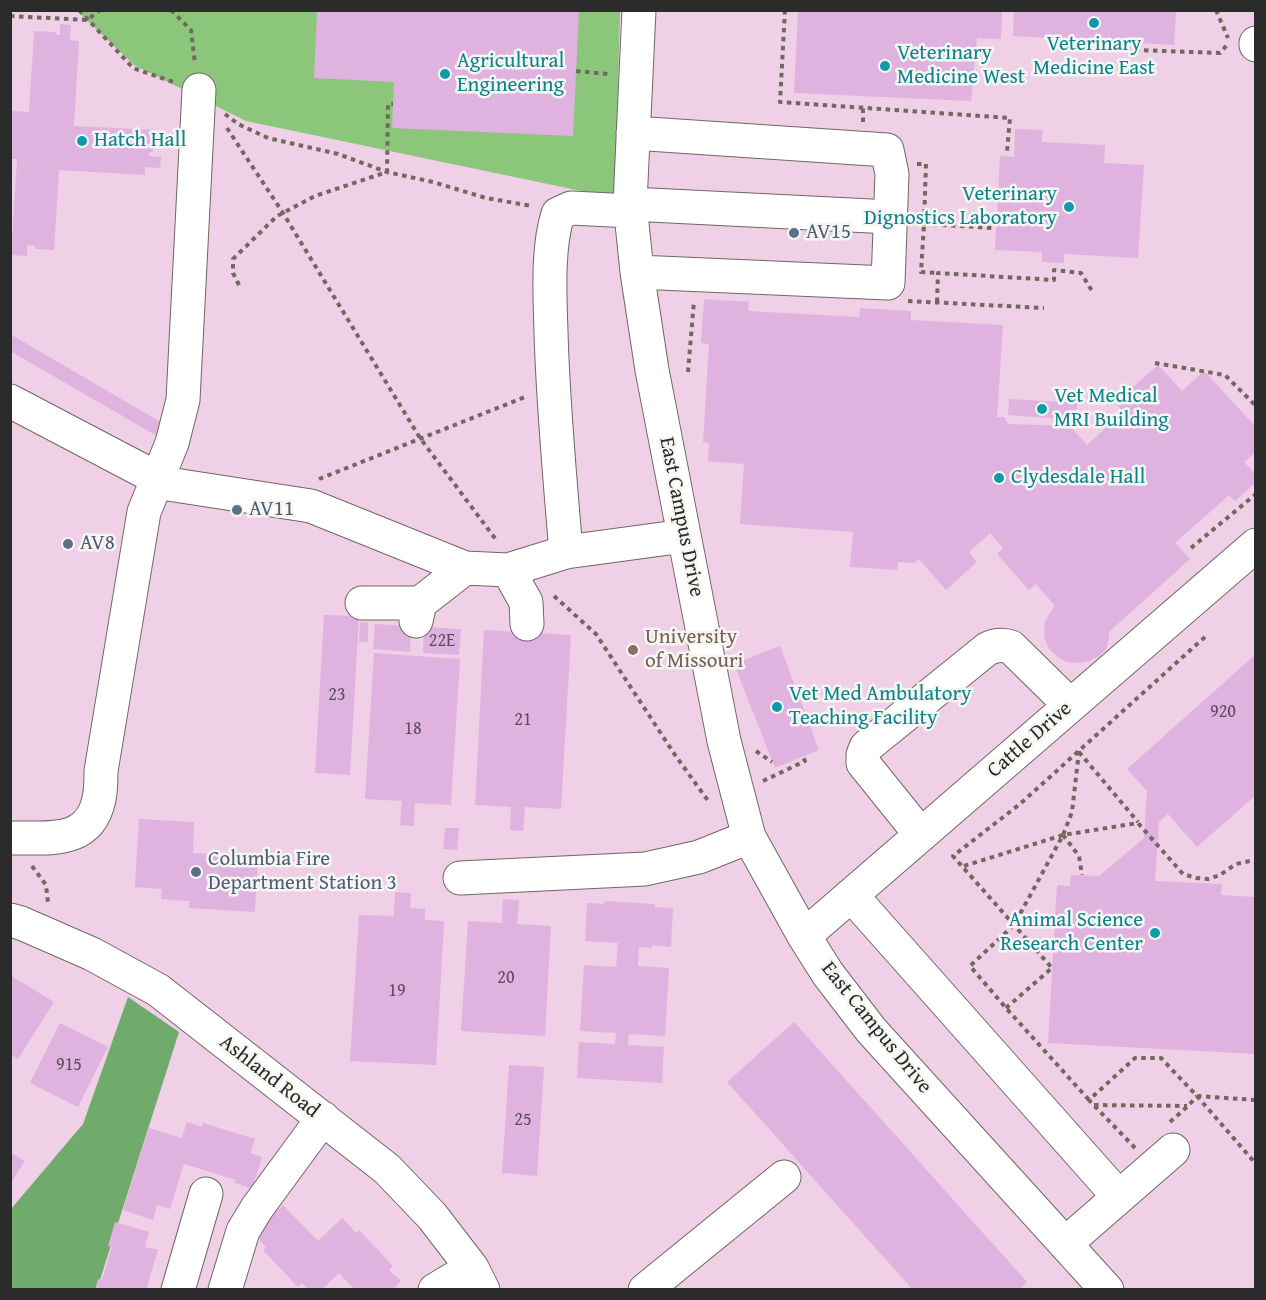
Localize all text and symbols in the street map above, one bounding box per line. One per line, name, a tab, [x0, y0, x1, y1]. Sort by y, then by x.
marker: Veterinary Medicine East	[1087, 16, 1101, 30]
place label: Veterinary Medicine East	[1033, 32, 1155, 82]
place label: Veterinary Medicine West	[897, 41, 1025, 91]
place label: Agricultural Engineering	[457, 49, 564, 99]
marker: Veterinary Medicine West	[878, 59, 892, 73]
marker: Agricultural Engineering	[438, 67, 452, 81]
place label: Hatch Hall	[94, 128, 186, 154]
marker: Hatch Hall	[75, 134, 89, 148]
place label: Veterinary Dignostics Laboratory	[864, 182, 1057, 232]
marker: Veterinary Dignostics Laboratory	[1062, 200, 1076, 214]
place label: AV15	[806, 220, 851, 246]
marker: AV15	[787, 226, 801, 240]
place label: Vet Medical MRI Building	[1054, 384, 1169, 434]
marker: Vet Medical MRI Building	[1035, 402, 1049, 416]
street label: East Campus Drive	[653, 435, 709, 599]
place label: Clydesdale Hall	[1011, 465, 1145, 491]
marker: Clydesdale Hall	[992, 471, 1006, 485]
place label: AV11	[249, 497, 294, 523]
marker: AV11	[230, 503, 244, 517]
place label: AV8	[80, 531, 115, 557]
marker: AV8	[61, 537, 75, 551]
place label: University of Missouri	[645, 625, 743, 675]
house number: 22E	[429, 630, 455, 652]
marker: University of Missouri	[626, 643, 640, 657]
place label: Vet Med Ambulatory Teaching Facility	[789, 682, 971, 732]
house number: 23	[328, 684, 346, 706]
street label: Cattle Drive	[983, 696, 1077, 784]
marker: Vet Med Ambulatory Teaching Facility	[770, 700, 784, 714]
house number: 920	[1210, 701, 1236, 723]
house number: 21	[514, 709, 532, 731]
house number: 18	[404, 718, 422, 740]
place label: Columbia Fire Department Station 3	[208, 847, 397, 897]
marker: Columbia Fire Department Station 3	[189, 865, 203, 879]
place label: Animal Science Research Center	[1000, 908, 1143, 958]
marker: Animal Science Research Center	[1148, 926, 1162, 940]
street label: East Campus Drive	[815, 957, 937, 1099]
house number: 20	[497, 967, 515, 989]
house number: 19	[388, 980, 406, 1002]
street label: Ashland Road	[214, 1030, 324, 1124]
house number: 915	[56, 1054, 82, 1076]
house number: 25	[514, 1109, 532, 1131]

